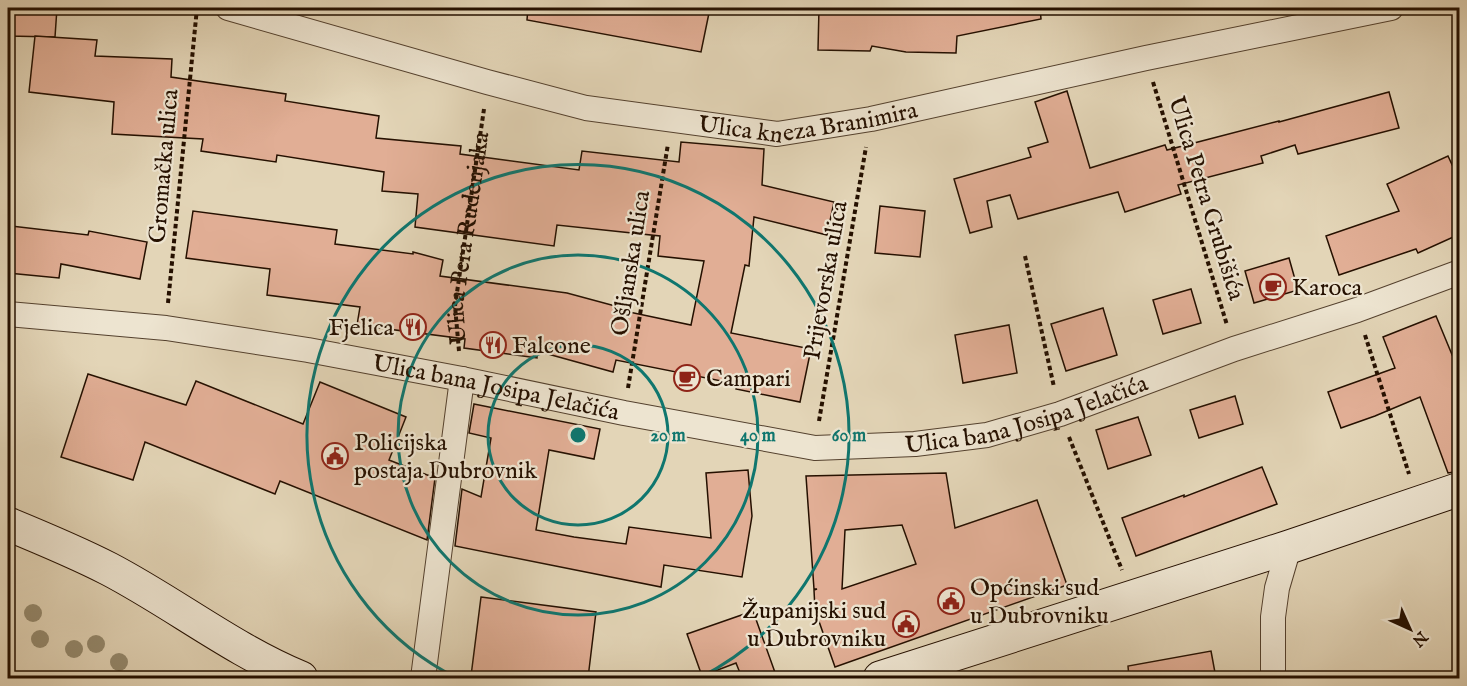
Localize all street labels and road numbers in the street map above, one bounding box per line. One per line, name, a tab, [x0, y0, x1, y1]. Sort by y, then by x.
street label: Gromačka ulica	[142, 87, 187, 244]
street label: Ulica Petra Grubišića	[1160, 93, 1251, 305]
street label: Ulica kneza Branimira	[696, 95, 921, 152]
street label: Ulica Pera Rudenjaka	[440, 129, 498, 346]
street label: Ošljanska ulica	[605, 188, 658, 338]
street label: Prijevorska ulica	[797, 198, 856, 362]
street label: Ulica bana Josipa Jelačića	[370, 348, 623, 429]
street label: Ulica bana Josipa Jelačića	[904, 368, 1153, 461]

